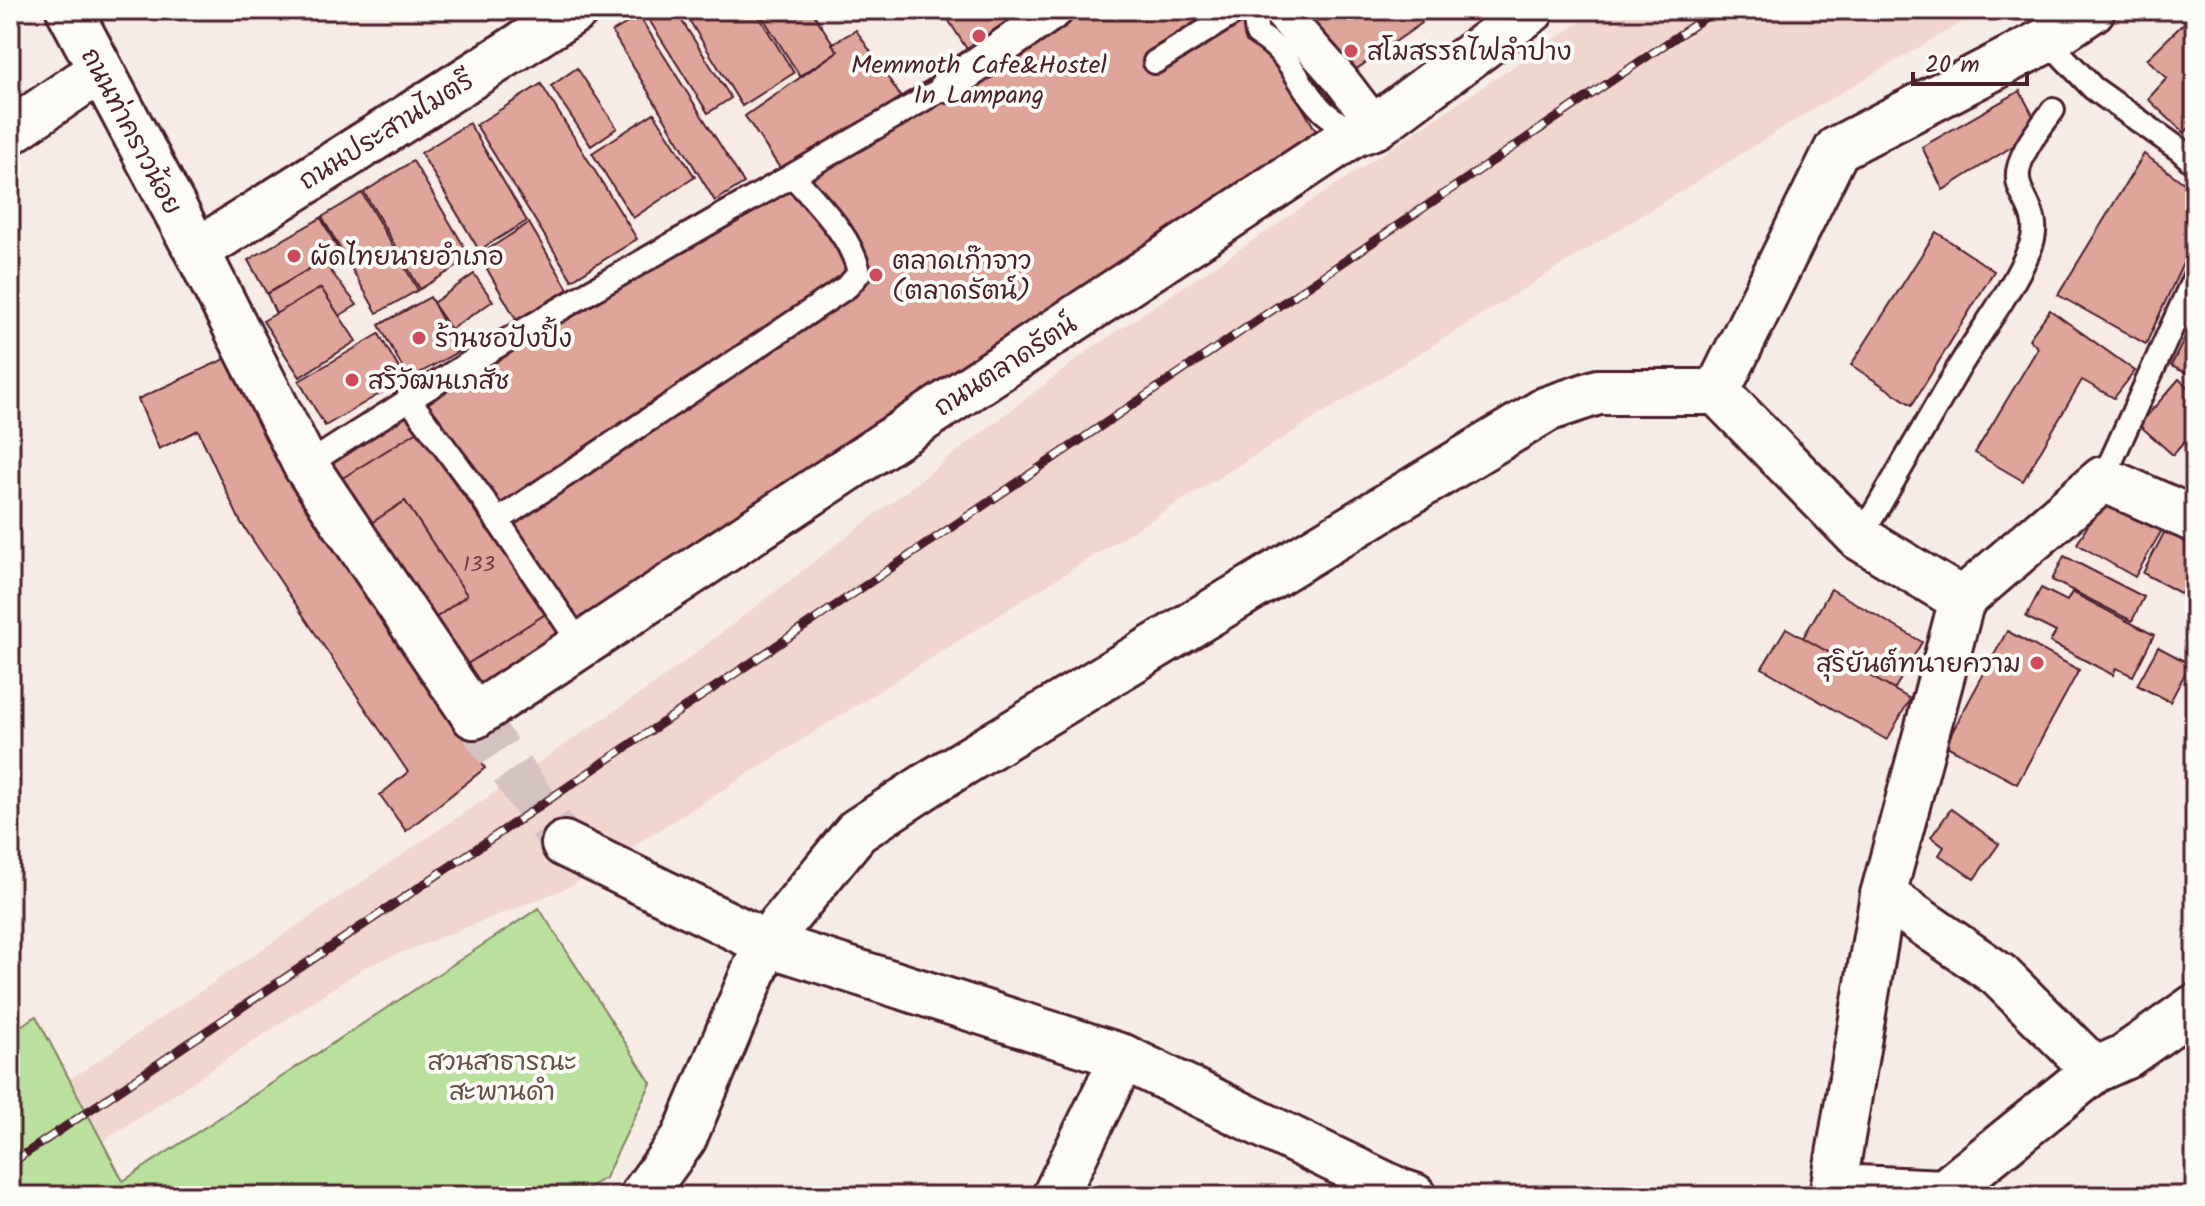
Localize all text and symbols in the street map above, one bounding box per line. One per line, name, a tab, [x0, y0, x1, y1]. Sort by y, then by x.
marker: Memmoth Cafe&Hostel In Lampang	[970, 27, 988, 45]
place label: สโมสรรถไฟลำปาง	[1367, 32, 1572, 74]
scale bar	[1913, 36, 2027, 86]
street label: ถนนท่าคราวน้อย	[68, 41, 192, 223]
marker: สโมสรรถไฟลำปาง	[1342, 42, 1360, 60]
place label: Memmoth Cafe&Hostel In Lampang	[851, 45, 1107, 117]
text: 20 m	[1925, 46, 1980, 85]
street label: ถนนประสานไมตรี	[291, 61, 483, 202]
place label: ผัดไทยนายอำเภอ	[310, 237, 504, 279]
place label: ตลาดเก๊าจาว (ตลาดรัตน์)	[892, 241, 1031, 313]
marker: ผัดไทยนายอำเภอ	[285, 247, 303, 265]
marker: ตลาดเก๊าจาว (ตลาดรัตน์)	[867, 266, 885, 284]
street label: ถนนตลาดรัตน์	[926, 305, 1086, 429]
place label: ร้านชอปังปิ้ง	[435, 316, 572, 361]
marker: ร้านชอปังปิ้ง	[410, 329, 428, 347]
place label: สริวัฒนเภสัช	[368, 361, 509, 403]
marker: สริวัฒนเภสัช	[343, 371, 361, 389]
house number: 133	[463, 548, 495, 583]
place label: สุริยันต์ทนายความ	[1816, 644, 2021, 686]
marker: สุริยันต์ทนายความ	[2028, 654, 2046, 672]
park label: สวนสาธารณะ สะพานดำ	[427, 1042, 577, 1114]

